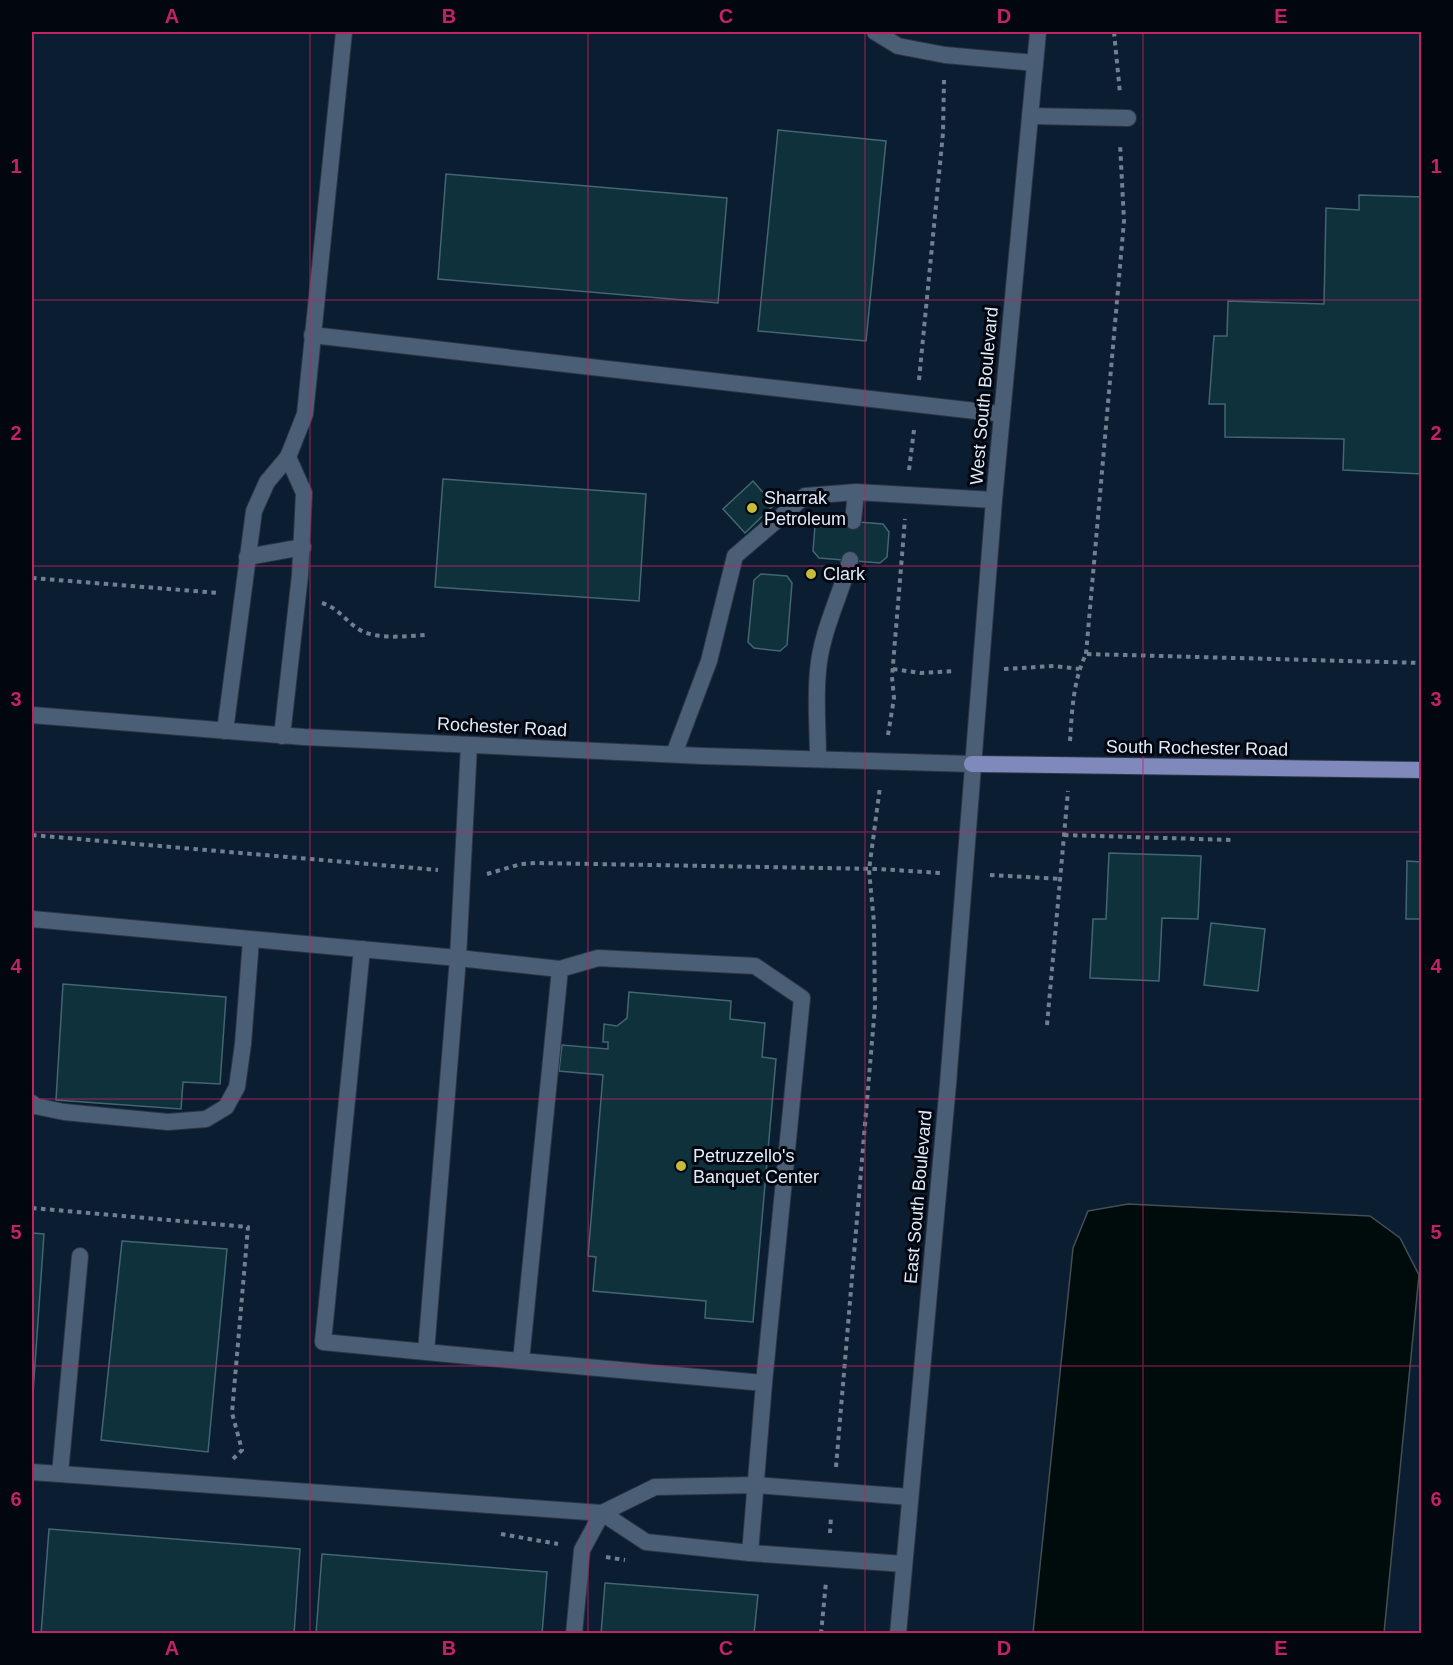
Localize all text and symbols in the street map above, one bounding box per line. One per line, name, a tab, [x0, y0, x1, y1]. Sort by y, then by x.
text: A	[165, 5, 179, 27]
text: B	[442, 5, 456, 27]
text: C	[719, 5, 733, 27]
text: D	[997, 5, 1011, 27]
text: E	[1274, 5, 1288, 27]
text: 1	[10, 155, 22, 177]
text: 1	[1430, 155, 1442, 177]
street label: West South Boulevard	[966, 306, 1002, 486]
text: 2	[10, 422, 22, 444]
text: 2	[1430, 422, 1442, 444]
place label: Sharrak Petroleum	[764, 488, 846, 529]
marker: Sharrak Petroleum	[745, 501, 759, 515]
place label: Clark	[823, 564, 866, 584]
marker: Clark	[804, 567, 818, 581]
text: 3	[10, 688, 22, 710]
text: 3	[1430, 688, 1442, 710]
street label: Rochester Road	[437, 714, 567, 740]
street label: South Rochester Road	[1106, 736, 1288, 760]
text: 4	[10, 955, 22, 977]
text: 4	[1430, 955, 1442, 977]
street label: East South Boulevard	[900, 1109, 936, 1285]
place label: Petruzzello's Banquet Center	[693, 1146, 819, 1187]
marker: Petruzzello's Banquet Center	[674, 1159, 688, 1173]
text: 5	[10, 1221, 22, 1243]
text: 5	[1430, 1221, 1442, 1243]
text: 6	[10, 1488, 22, 1510]
text: 6	[1430, 1488, 1442, 1510]
text: A	[165, 1637, 179, 1659]
text: B	[442, 1637, 456, 1659]
text: C	[719, 1637, 733, 1659]
text: D	[997, 1637, 1011, 1659]
text: E	[1274, 1637, 1288, 1659]

